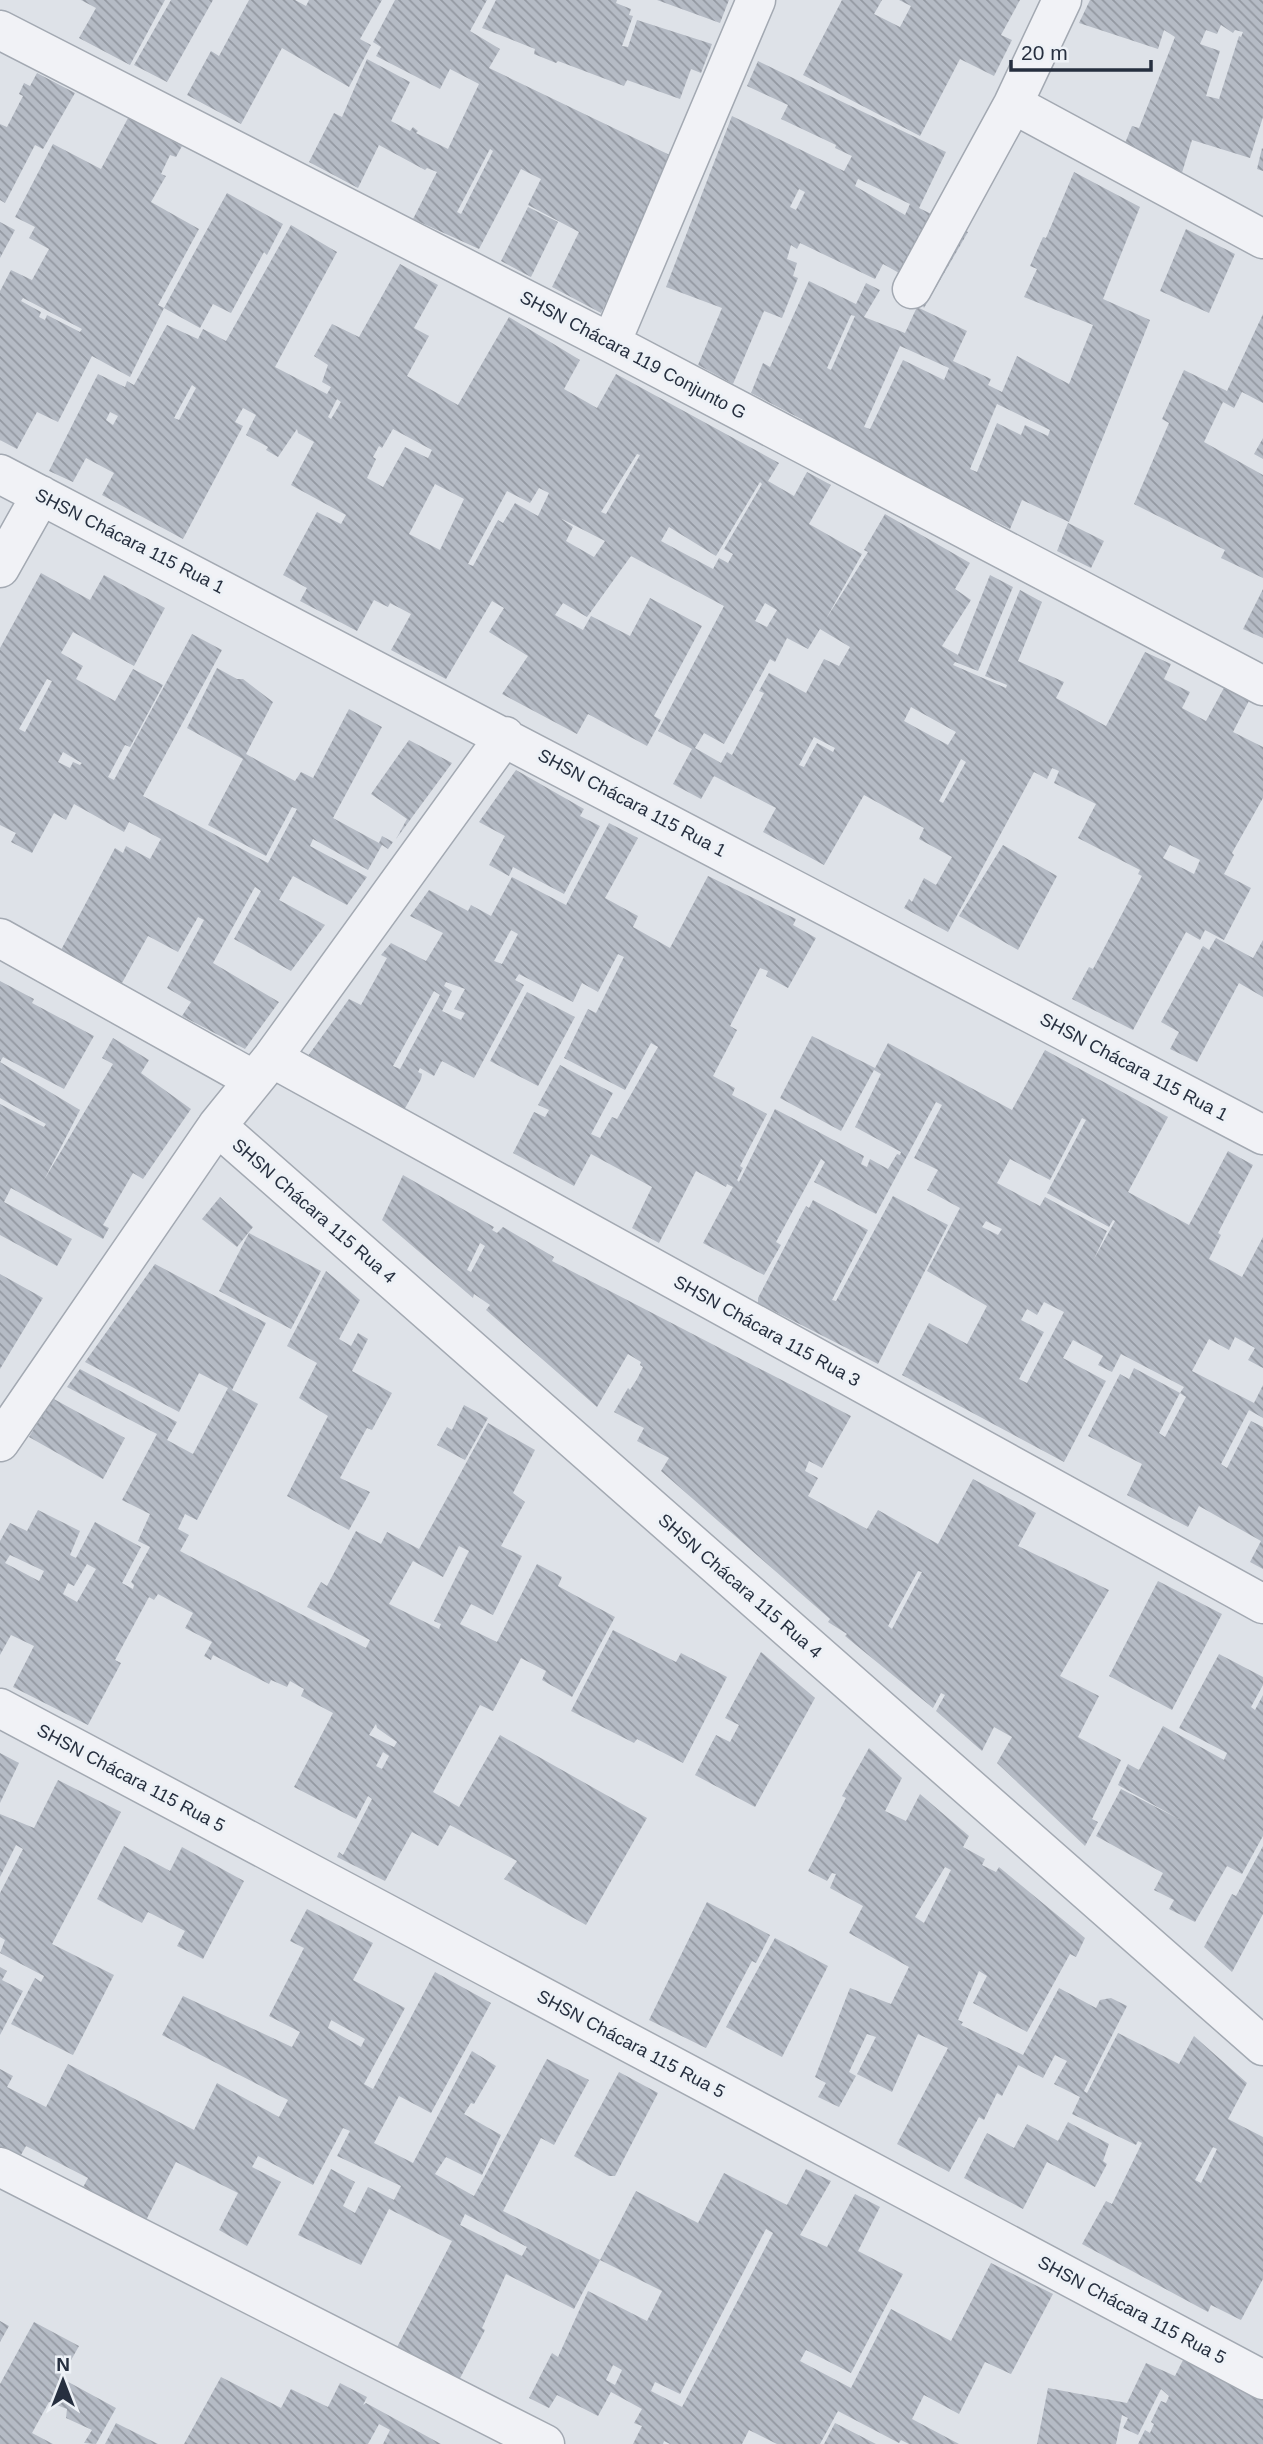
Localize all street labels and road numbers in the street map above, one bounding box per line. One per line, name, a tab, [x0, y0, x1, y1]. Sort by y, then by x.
street label: SHSN Chácara 119 Conjunto G	[517, 287, 749, 423]
street label: SHSN Chácara 115 Rua 1	[32, 484, 228, 598]
street label: SHSN Chácara 115 Rua 1	[535, 745, 729, 861]
street label: SHSN Chácara 115 Rua 1	[1037, 1009, 1231, 1125]
street label: SHSN Chácara 115 Rua 4	[228, 1135, 400, 1287]
street label: SHSN Chácara 115 Rua 3	[670, 1271, 864, 1391]
street label: SHSN Chácara 115 Rua 4	[654, 1510, 826, 1662]
street label: SHSN Chácara 115 Rua 5	[34, 1720, 228, 1836]
street label: SHSN Chácara 115 Rua 5	[534, 1986, 728, 2102]
street label: SHSN Chácara 115 Rua 5	[1035, 2252, 1229, 2368]

